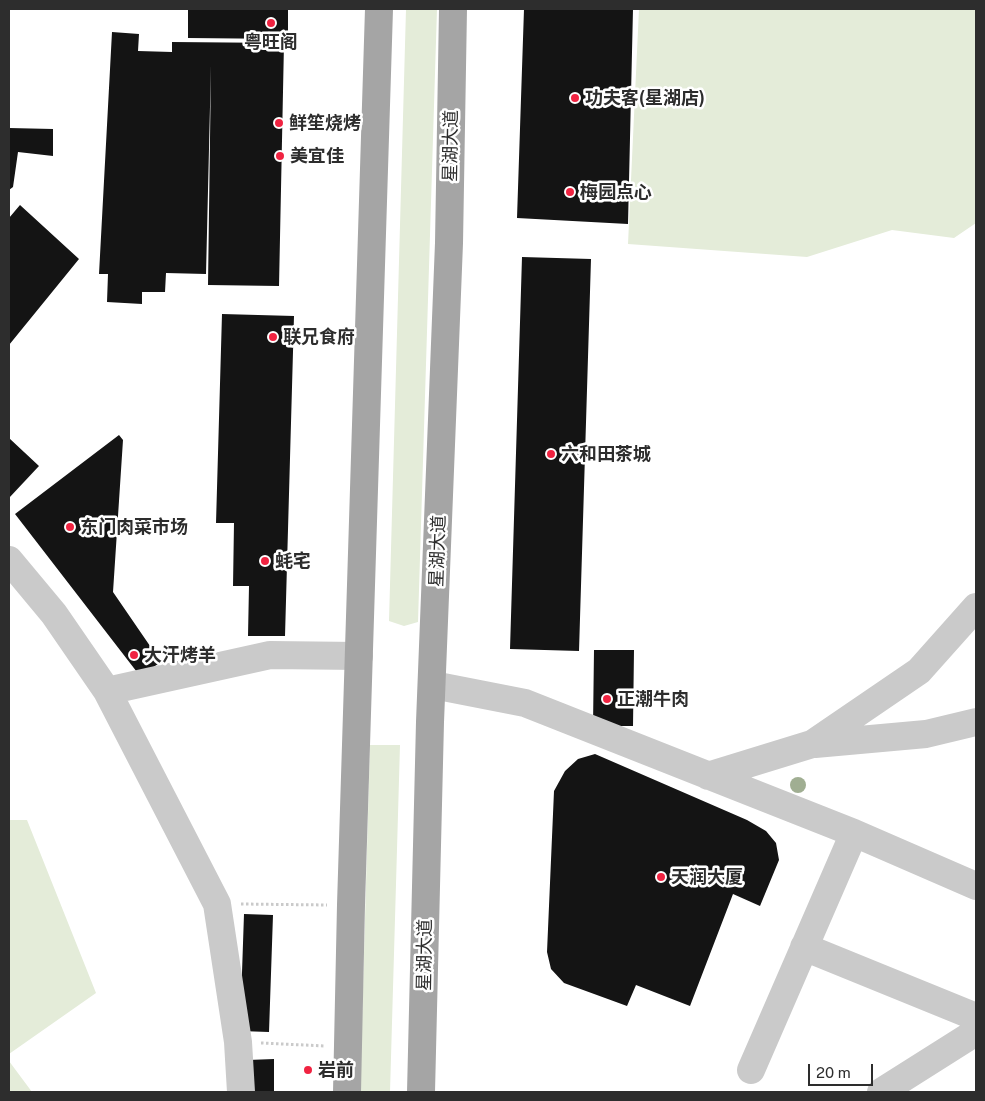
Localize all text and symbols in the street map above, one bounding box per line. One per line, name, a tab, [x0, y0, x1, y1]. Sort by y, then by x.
marker: 粤旺阁	[265, 17, 277, 29]
place label: 粤旺阁	[244, 31, 298, 53]
place label: 功夫客(星湖店)	[585, 87, 705, 109]
marker: 功夫客(星湖店)	[569, 92, 581, 104]
street label: 星湖大道	[440, 110, 462, 182]
place label: 鲜笙烧烤	[289, 112, 361, 134]
marker: 鲜笙烧烤	[273, 117, 285, 129]
place label: 美宜佳	[290, 145, 344, 167]
marker: 美宜佳	[274, 150, 286, 162]
place label: 梅园点心	[580, 181, 652, 203]
marker: 梅园点心	[564, 186, 576, 198]
place label: 联兄食府	[283, 326, 355, 348]
marker: 联兄食府	[267, 331, 279, 343]
place label: 六和田茶城	[561, 443, 651, 465]
marker: 六和田茶城	[545, 448, 557, 460]
street label: 星湖大道	[426, 515, 450, 587]
place label: 东门肉菜市场	[80, 516, 188, 538]
marker: 东门肉菜市场	[64, 521, 76, 533]
place label: 蚝宅	[275, 550, 311, 572]
marker: 蚝宅	[259, 555, 271, 567]
place label: 大汗烤羊	[144, 644, 216, 666]
marker: 大汗烤羊	[128, 649, 140, 661]
place label: 正潮牛肉	[617, 688, 689, 710]
marker: 正潮牛肉	[601, 693, 613, 705]
place label: 天润大厦	[671, 866, 743, 888]
marker: 天润大厦	[655, 871, 667, 883]
street label: 星湖大道	[414, 919, 436, 991]
scale bar	[810, 1054, 875, 1086]
place label: 岩前	[318, 1059, 354, 1081]
marker: 岩前	[302, 1064, 314, 1076]
text: 20 m	[816, 1064, 851, 1081]

